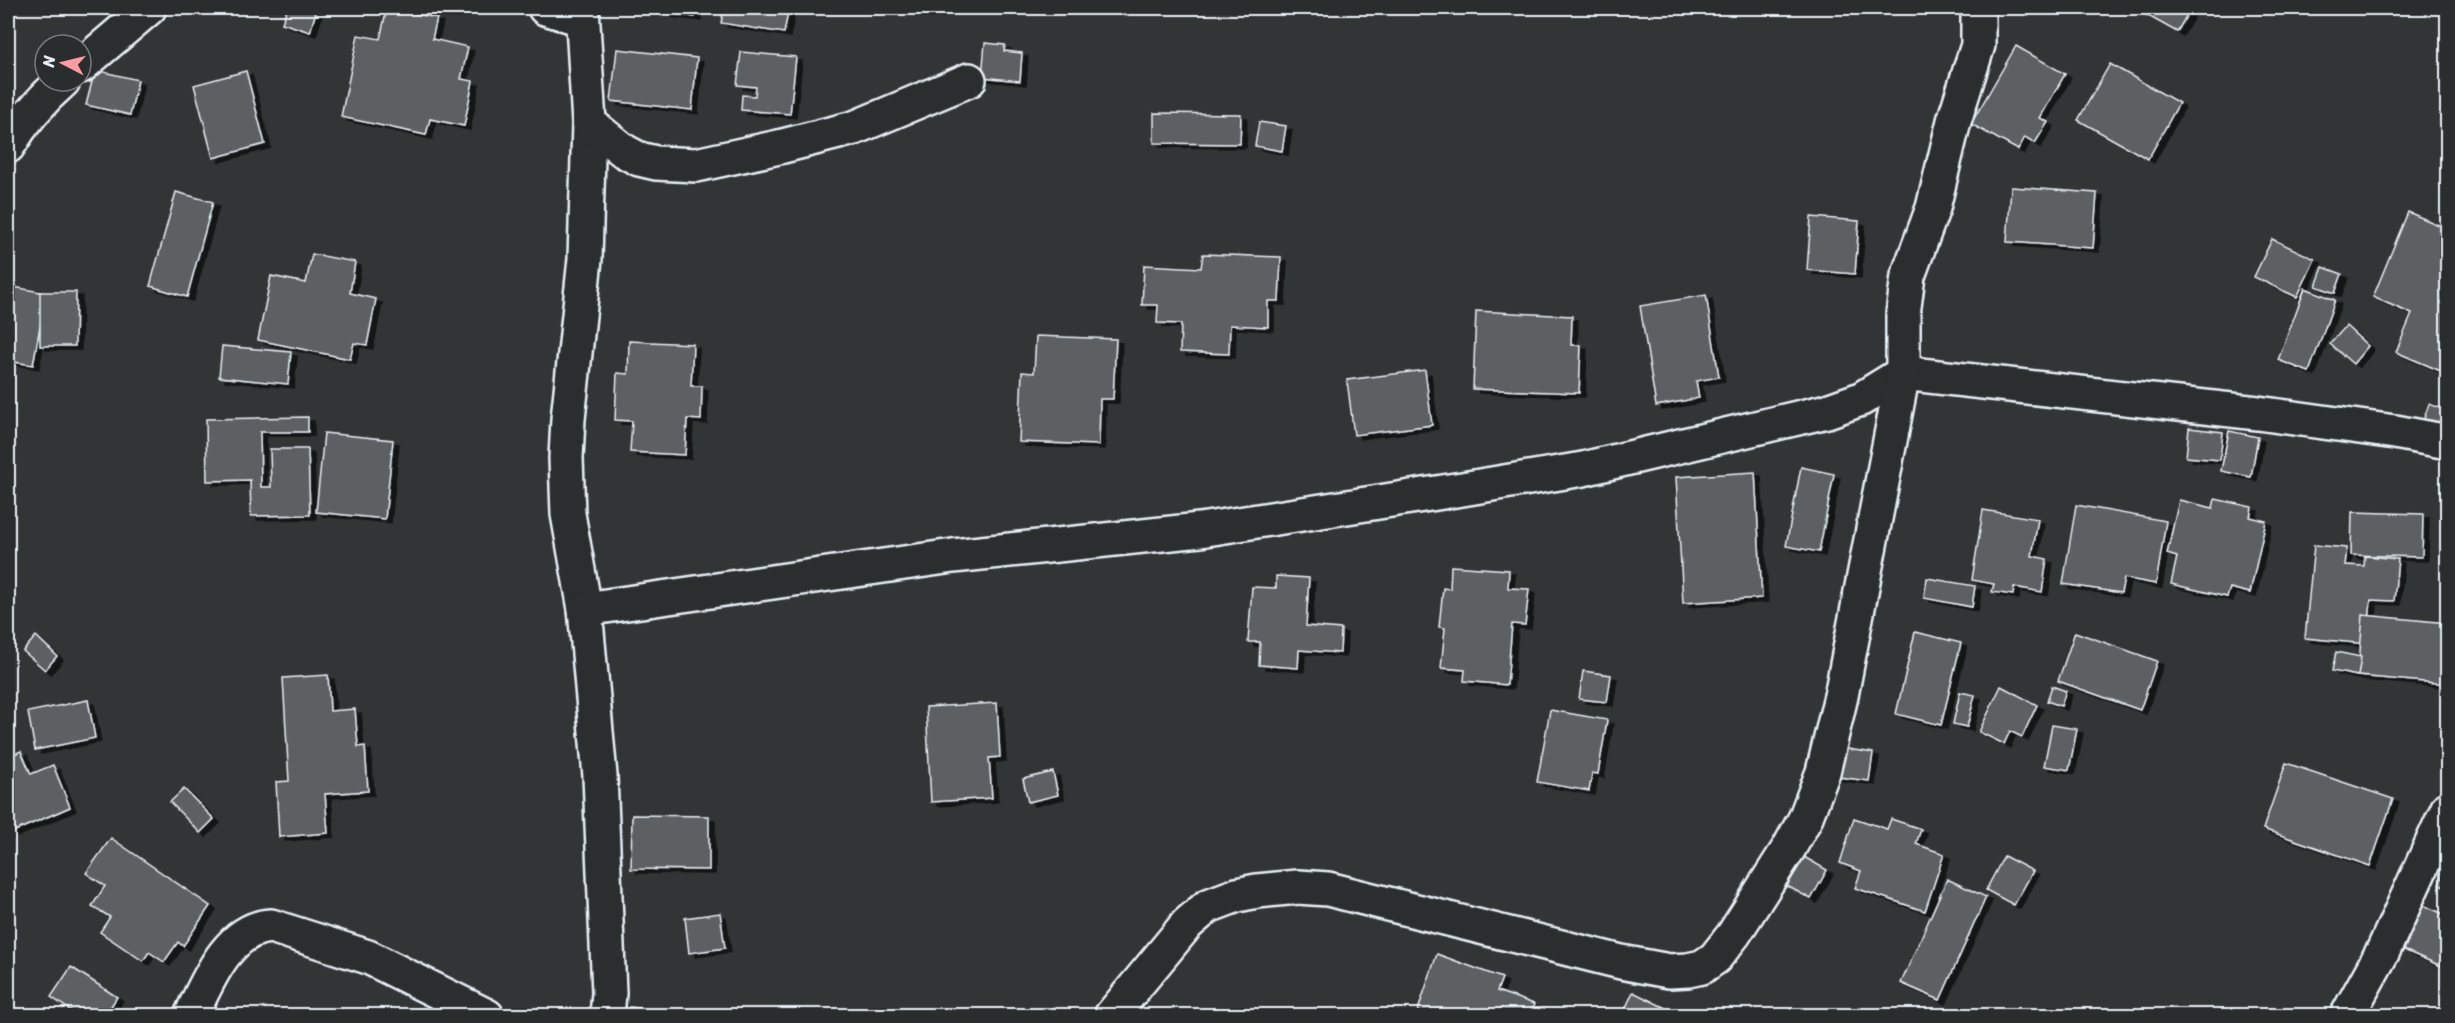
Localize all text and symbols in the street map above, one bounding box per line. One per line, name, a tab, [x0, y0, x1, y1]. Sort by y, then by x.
north arrow	[33, 33, 93, 93]
text: N	[33, 53, 64, 69]

